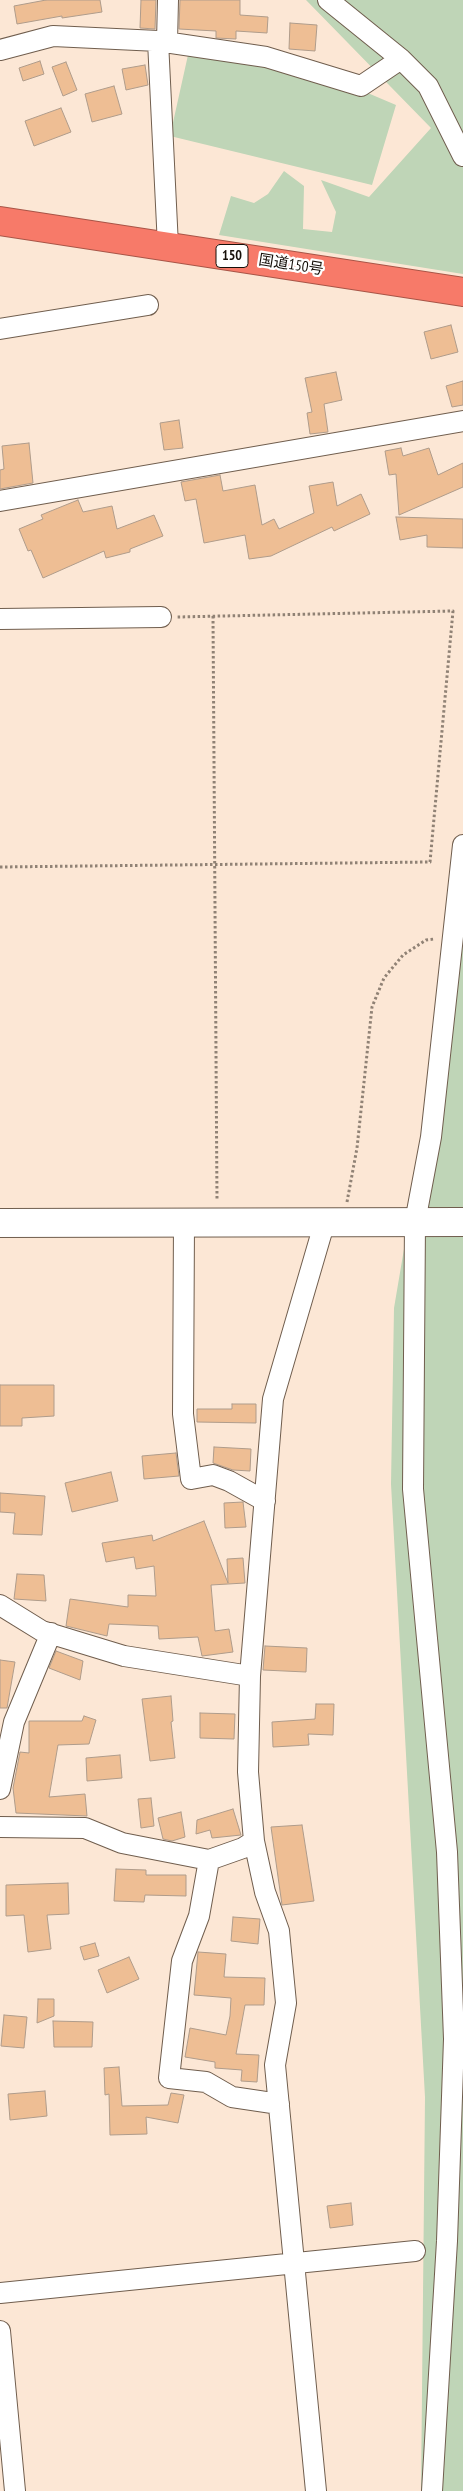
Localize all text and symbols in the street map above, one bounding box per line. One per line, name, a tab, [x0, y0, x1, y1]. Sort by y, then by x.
road number: 150	[216, 245, 248, 268]
street label: 国道150号	[257, 251, 325, 279]

